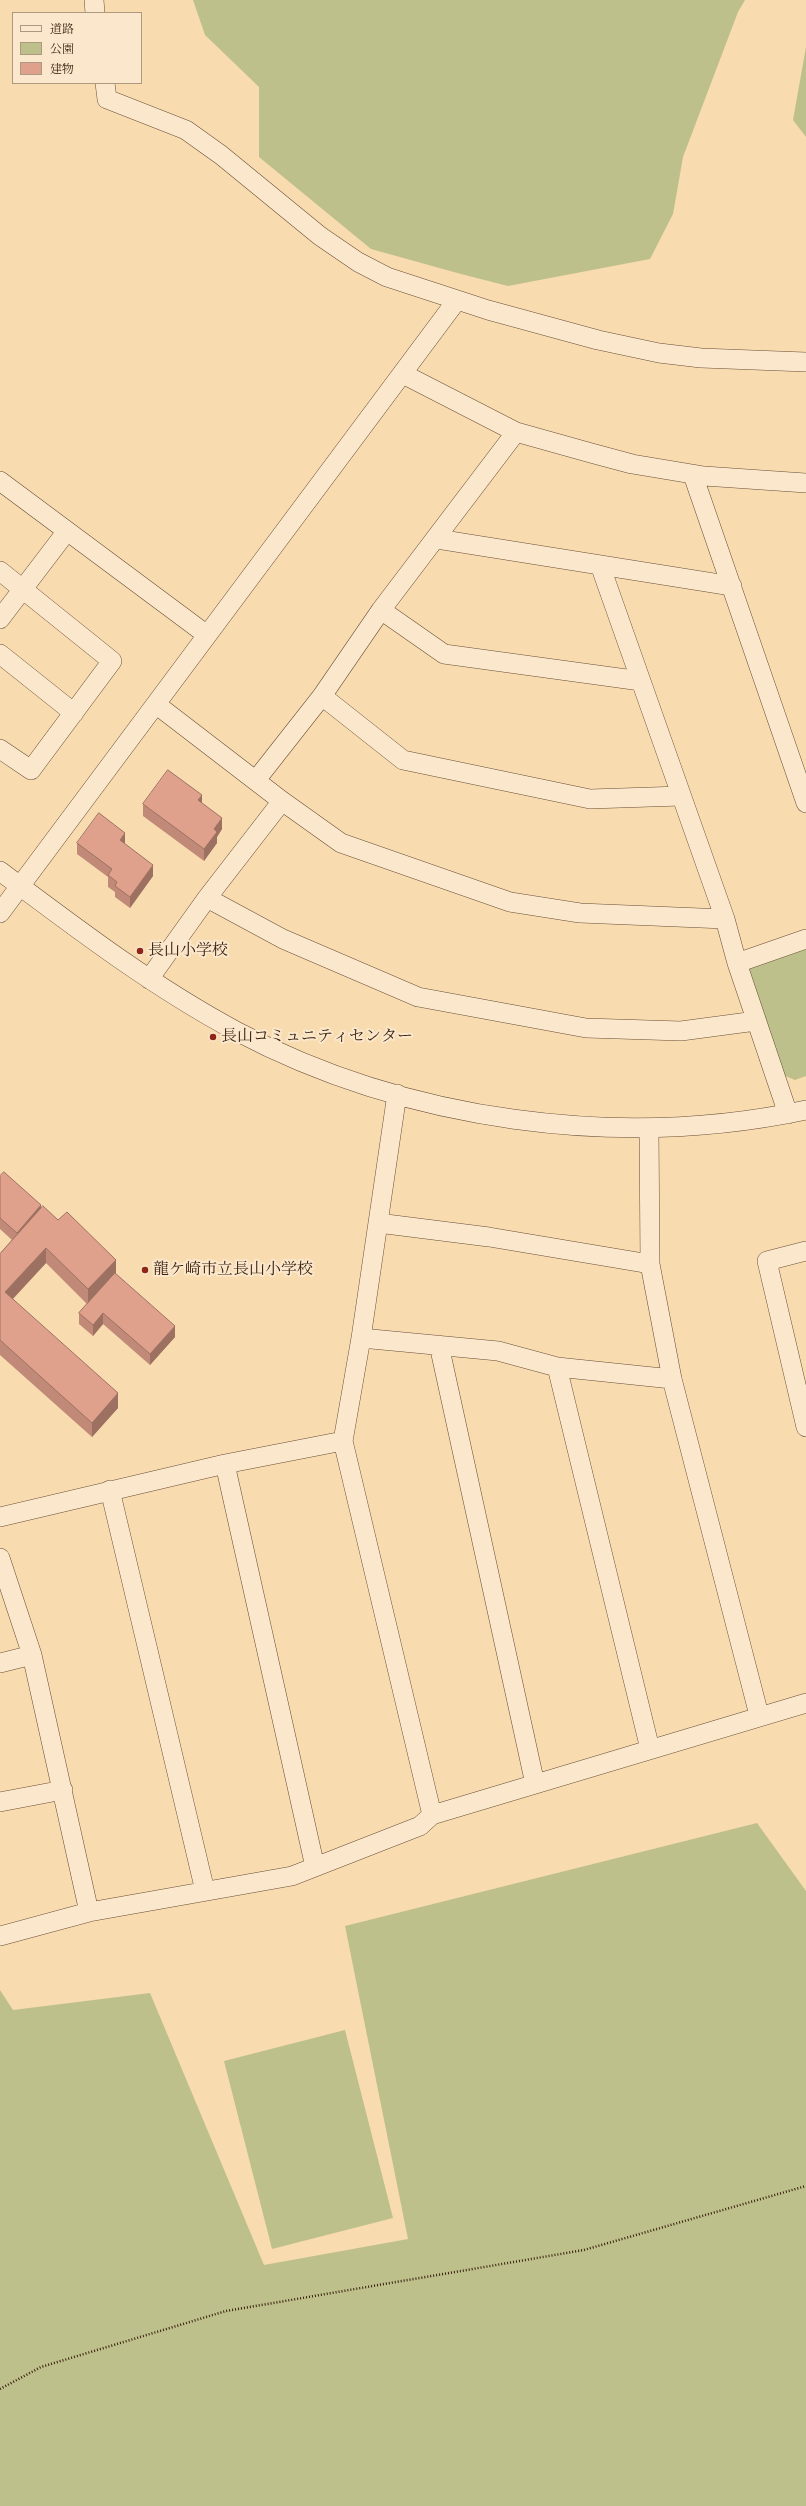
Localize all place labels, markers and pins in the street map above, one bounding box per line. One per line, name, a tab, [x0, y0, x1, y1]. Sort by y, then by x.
place label: 長山小学校	[148, 941, 228, 961]
marker: 長山小学校	[135, 946, 145, 956]
place label: 長山コミュニティセンター	[221, 1027, 413, 1047]
marker: 長山コミュニティセンター	[208, 1032, 218, 1042]
place label: 龍ケ崎市立長山小学校	[153, 1260, 313, 1280]
marker: 龍ケ崎市立長山小学校	[140, 1265, 150, 1275]

